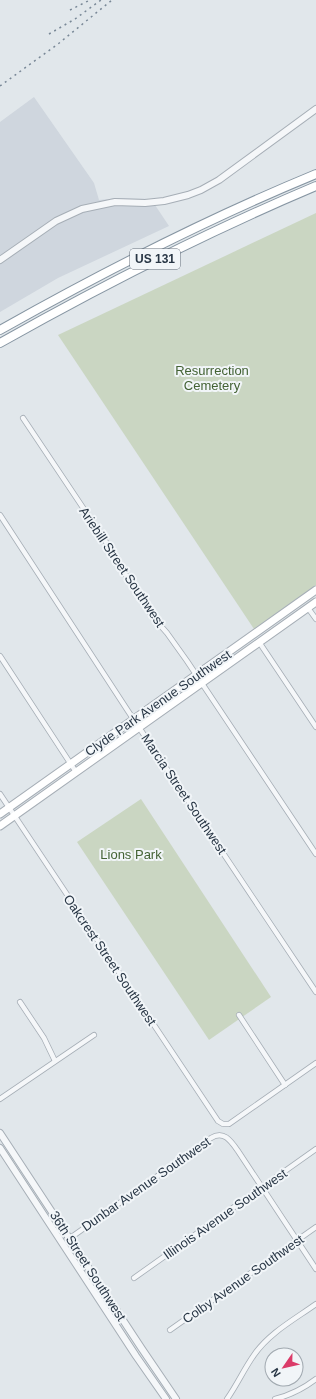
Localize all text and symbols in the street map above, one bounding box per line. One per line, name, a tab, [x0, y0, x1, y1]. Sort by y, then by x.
road number: US 131	[130, 249, 180, 269]
park label: Resurrection Cemetery	[175, 363, 249, 393]
street label: Ariebill Street Southwest	[76, 504, 168, 630]
street label: Clyde Park Avenue Southwest	[82, 647, 234, 759]
street label: Marcia Street Southwest	[138, 731, 230, 857]
park label: Lions Park	[100, 847, 162, 862]
street label: Oakcrest Street Southwest	[61, 892, 160, 1029]
street label: Dunbar Avenue Southwest	[79, 1134, 214, 1234]
street label: Illinois Avenue Southwest	[160, 1165, 290, 1262]
street label: 36th Street Southwest	[47, 1208, 129, 1324]
street label: Colby Avenue Southwest	[180, 1231, 307, 1327]
north arrow	[264, 1347, 304, 1387]
text: N	[268, 1366, 283, 1379]

